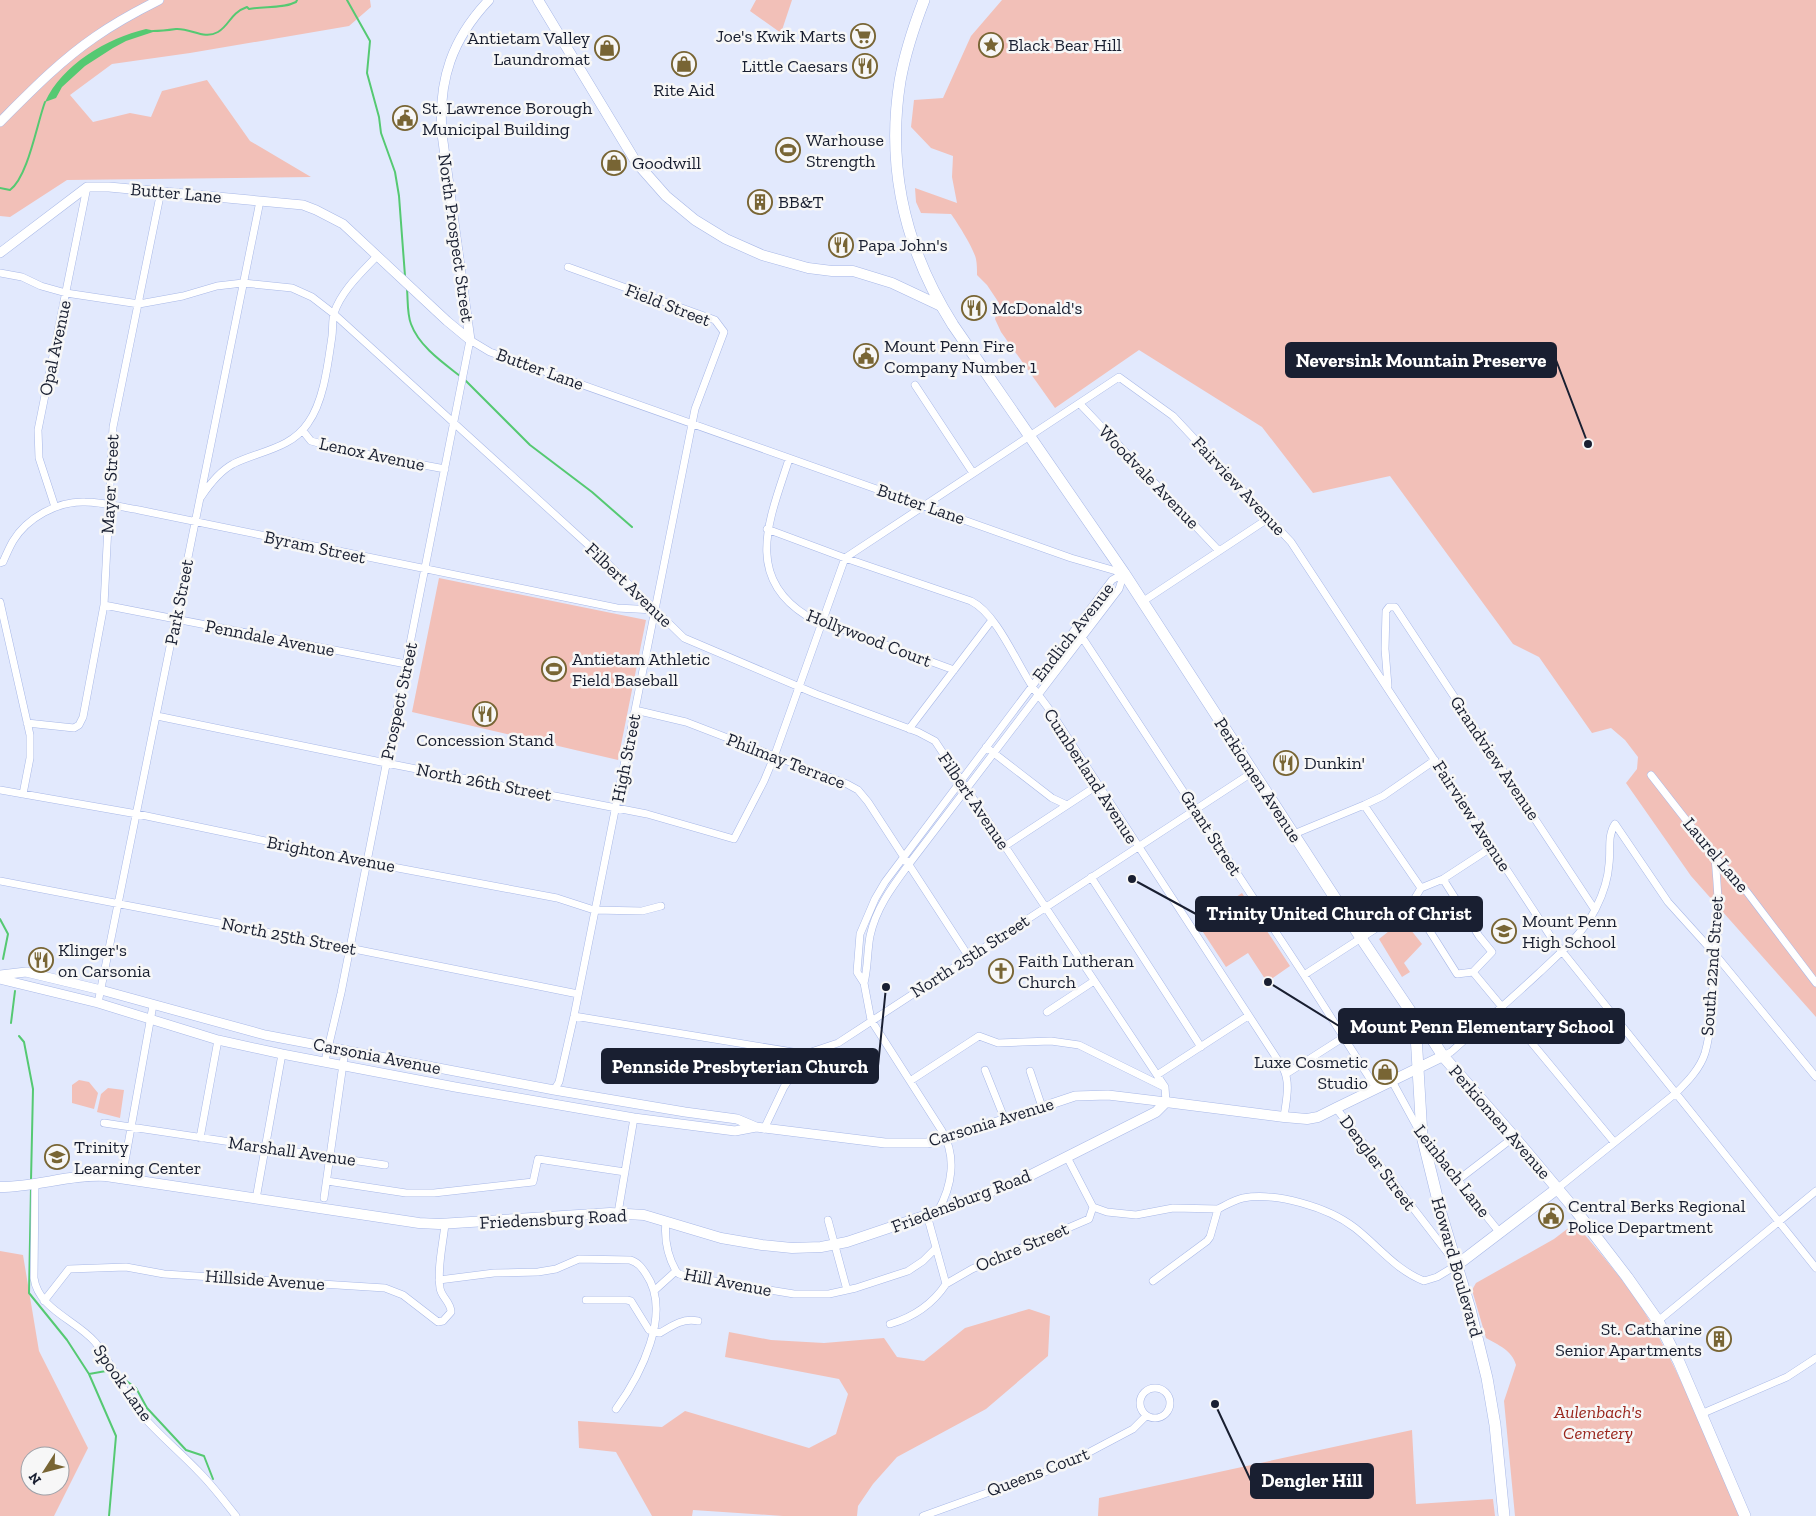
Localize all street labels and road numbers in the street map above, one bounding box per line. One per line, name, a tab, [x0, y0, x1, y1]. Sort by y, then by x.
street label: North Prospect Street	[433, 152, 479, 324]
street label: Butter Lane	[130, 178, 222, 208]
street label: Field Street	[622, 279, 714, 331]
street label: Opal Avenue	[34, 298, 76, 398]
street label: Butter Lane	[493, 343, 587, 395]
street label: Woodvale Avenue	[1094, 421, 1204, 533]
street label: Lenox Avenue	[317, 432, 427, 476]
street label: Fairview Avenue	[1187, 432, 1291, 540]
street label: Mayer Street	[96, 433, 124, 535]
street label: Butter Lane	[874, 479, 968, 529]
street label: Byram Street	[262, 526, 368, 569]
street label: Filbert Avenue	[581, 538, 677, 632]
street label: Park Street	[160, 557, 198, 647]
street label: Endlich Avenue	[1028, 578, 1118, 686]
street label: Hollywood Court	[803, 604, 935, 672]
street label: Penndale Avenue	[203, 615, 337, 661]
street label: Prospect Street	[376, 640, 422, 762]
street label: Grandview Avenue	[1445, 692, 1545, 824]
street label: Cumberland Avenue	[1039, 704, 1143, 848]
street label: High Street	[607, 711, 645, 804]
street label: Perkiomen Avenue	[1209, 713, 1307, 847]
street label: Philmay Terrace	[723, 728, 849, 794]
street label: Filbert Avenue	[933, 748, 1015, 854]
street label: Fairview Avenue	[1428, 757, 1516, 875]
street label: North 26th Street	[415, 758, 554, 806]
street label: Grant Street	[1175, 786, 1247, 880]
street label: Laurel Lane	[1678, 813, 1754, 897]
street label: Brighton Avenue	[265, 831, 397, 877]
street label: South 22nd Street	[1696, 895, 1728, 1037]
street label: North 25th Street	[907, 909, 1034, 1003]
street label: North 25th Street	[220, 912, 359, 960]
street label: Carsonia Avenue	[311, 1033, 443, 1079]
street label: Perkiomen Avenue	[1444, 1060, 1556, 1184]
street label: Carsonia Avenue	[926, 1093, 1056, 1151]
street label: Dengler Street	[1335, 1111, 1421, 1215]
street label: Leinbach Lane	[1409, 1120, 1495, 1222]
street label: Marshall Avenue	[227, 1131, 357, 1171]
street label: Friedensburg Road	[888, 1164, 1034, 1238]
street label: Howard Boulevard	[1426, 1194, 1488, 1340]
street label: Friedensburg Road	[479, 1204, 627, 1234]
street label: Ochre Street	[972, 1217, 1072, 1276]
street label: Hill Avenue	[682, 1263, 774, 1301]
street label: Hillside Avenue	[204, 1265, 326, 1295]
street label: Spook Lane	[89, 1340, 157, 1426]
street label: Queens Court	[984, 1442, 1093, 1502]

